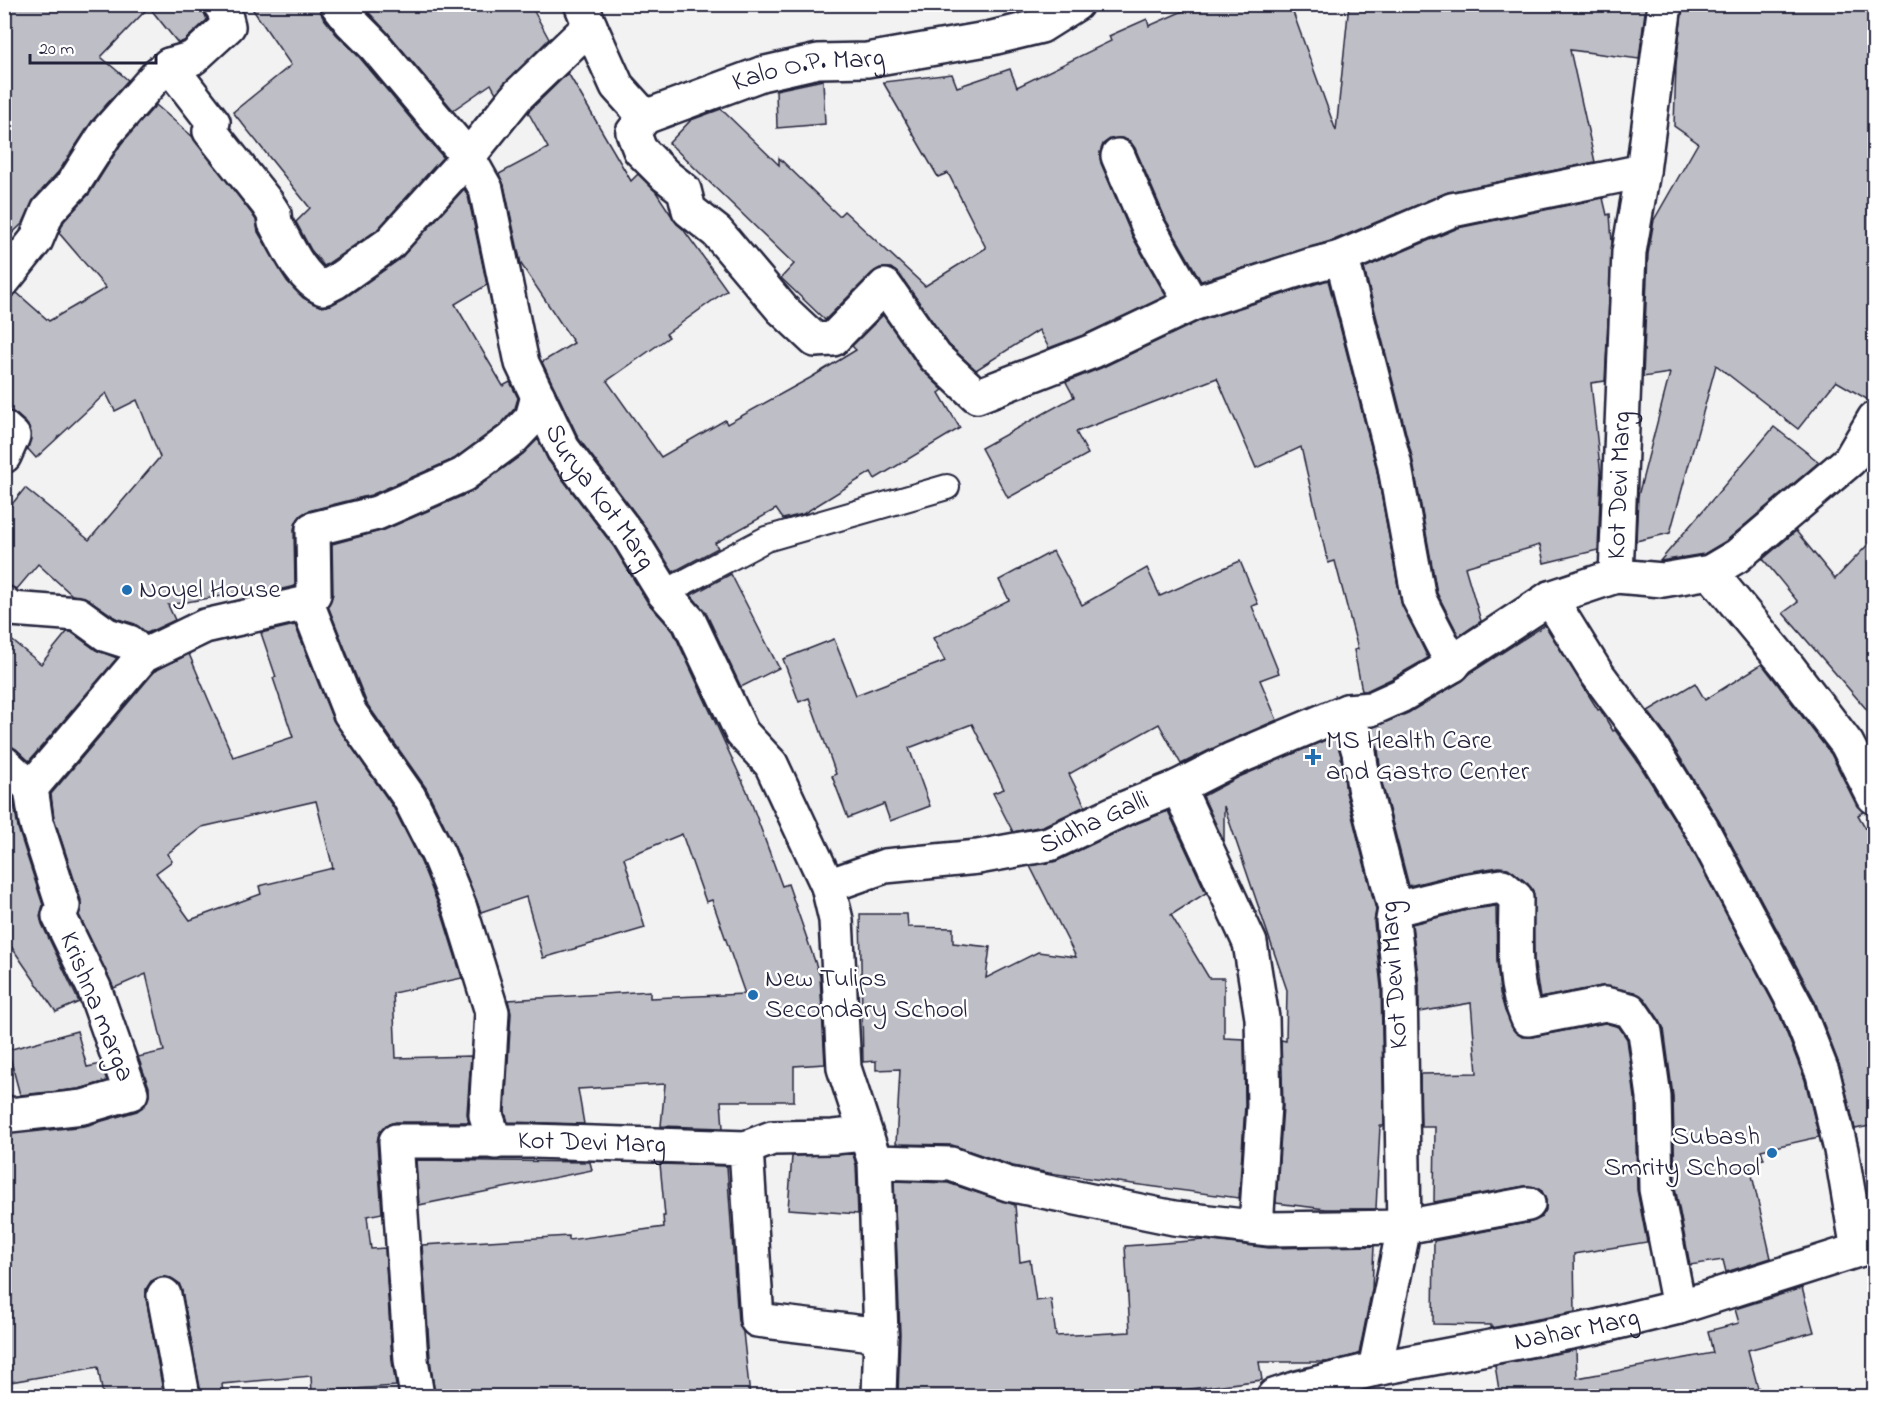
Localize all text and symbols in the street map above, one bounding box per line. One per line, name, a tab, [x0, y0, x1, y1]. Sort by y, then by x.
scale bar	[30, 27, 156, 65]
text: 20 m	[39, 37, 74, 63]
street label: Kalo O.P. Marg	[727, 38, 887, 102]
street label: Kot Devi Marg	[1597, 410, 1642, 560]
street label: Surya Kot Marg	[534, 417, 665, 578]
place label: Noyel House	[139, 571, 281, 610]
marker: Noyel House	[120, 583, 134, 597]
place label: MS Health Care and Gastro Center	[1326, 722, 1530, 792]
marker: MS Health Care and Gastro Center	[1304, 748, 1322, 766]
street label: Sidha Galli	[1033, 781, 1155, 865]
street label: Kot Devi Marg	[1370, 900, 1420, 1050]
street label: Krishna marga	[48, 926, 144, 1088]
place label: New Tulips Secondary School	[765, 960, 968, 1030]
marker: New Tulips Secondary School	[746, 988, 760, 1002]
place label: Subash Smrity School	[1604, 1118, 1760, 1188]
street label: Kot Devi Marg	[518, 1121, 667, 1165]
marker: Subash Smrity School	[1765, 1146, 1779, 1160]
street label: Nahar Marg	[1511, 1298, 1643, 1362]

